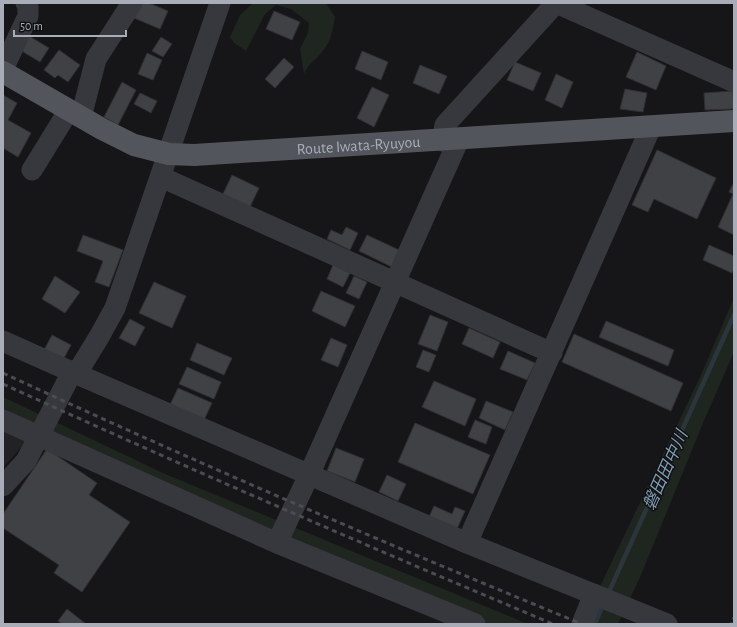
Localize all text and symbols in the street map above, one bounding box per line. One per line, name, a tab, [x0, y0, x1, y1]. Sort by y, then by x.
scale bar	[14, 12, 126, 38]
text: 50 m	[20, 20, 43, 32]
street label: Route Iwata-Ryuyou	[296, 134, 421, 158]
water label: 磐田田中川	[639, 426, 691, 512]

